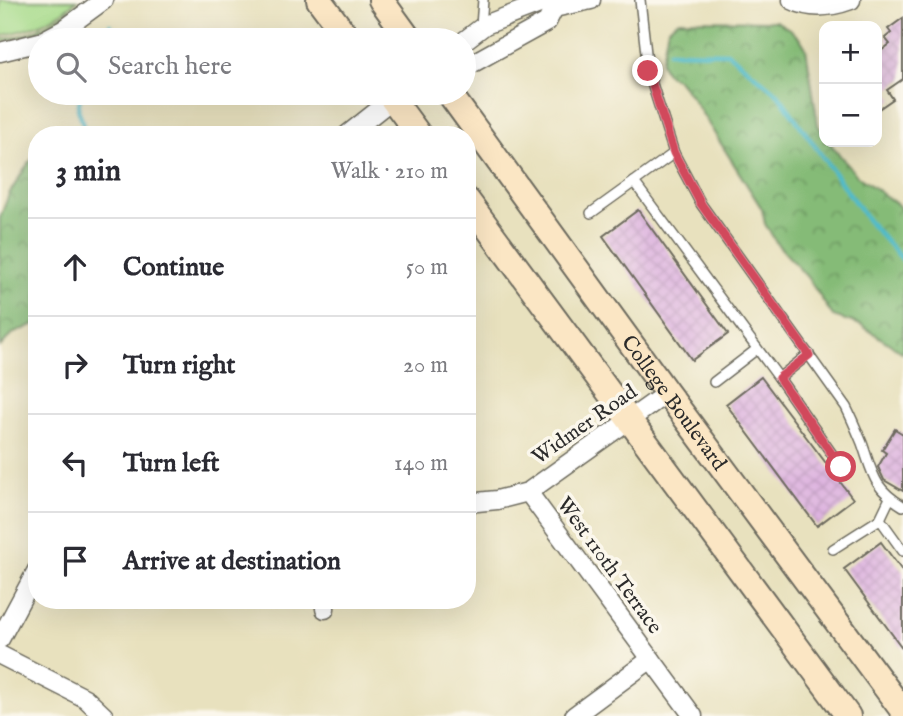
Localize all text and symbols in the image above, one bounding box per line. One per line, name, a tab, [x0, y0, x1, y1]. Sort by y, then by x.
map controls	[819, 21, 882, 147]
button: +	[819, 21, 882, 84]
search box	[28, 28, 476, 105]
icon: search	[52, 48, 90, 86]
text: Search here	[108, 50, 232, 83]
route end	[632, 55, 663, 86]
button: −	[819, 84, 882, 147]
text: 3 min	[56, 153, 121, 191]
text: Walk · 210 m	[331, 157, 448, 186]
icon: ahead	[56, 248, 94, 286]
text: Continue	[123, 251, 224, 284]
text: 50 m	[406, 253, 448, 282]
street label: College Boulevard	[615, 330, 732, 477]
icon: right	[56, 346, 94, 384]
text: Turn right	[123, 349, 236, 382]
text: 20 m	[403, 351, 448, 380]
street label: Widmer Road	[527, 379, 643, 471]
icon: left	[56, 444, 94, 482]
text: Turn left	[123, 447, 220, 480]
text: 140 m	[394, 449, 448, 478]
route start	[825, 451, 856, 482]
street label: West 110th Terrace	[550, 492, 668, 640]
icon: arrive	[56, 542, 94, 580]
text: Arrive at destination	[123, 545, 341, 578]

